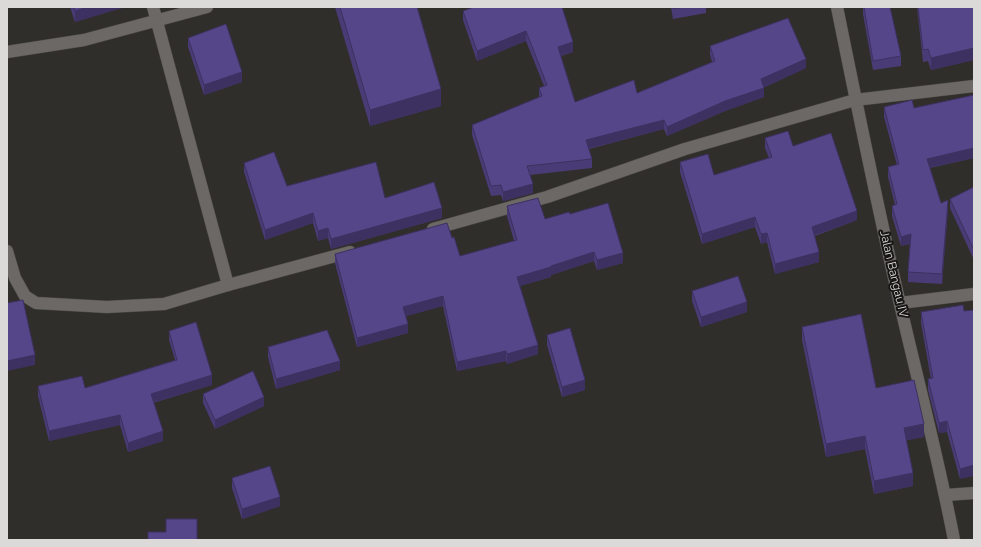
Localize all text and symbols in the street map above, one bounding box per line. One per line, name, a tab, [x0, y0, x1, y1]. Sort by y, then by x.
street label: Jalan Bangau IV	[877, 229, 911, 319]

